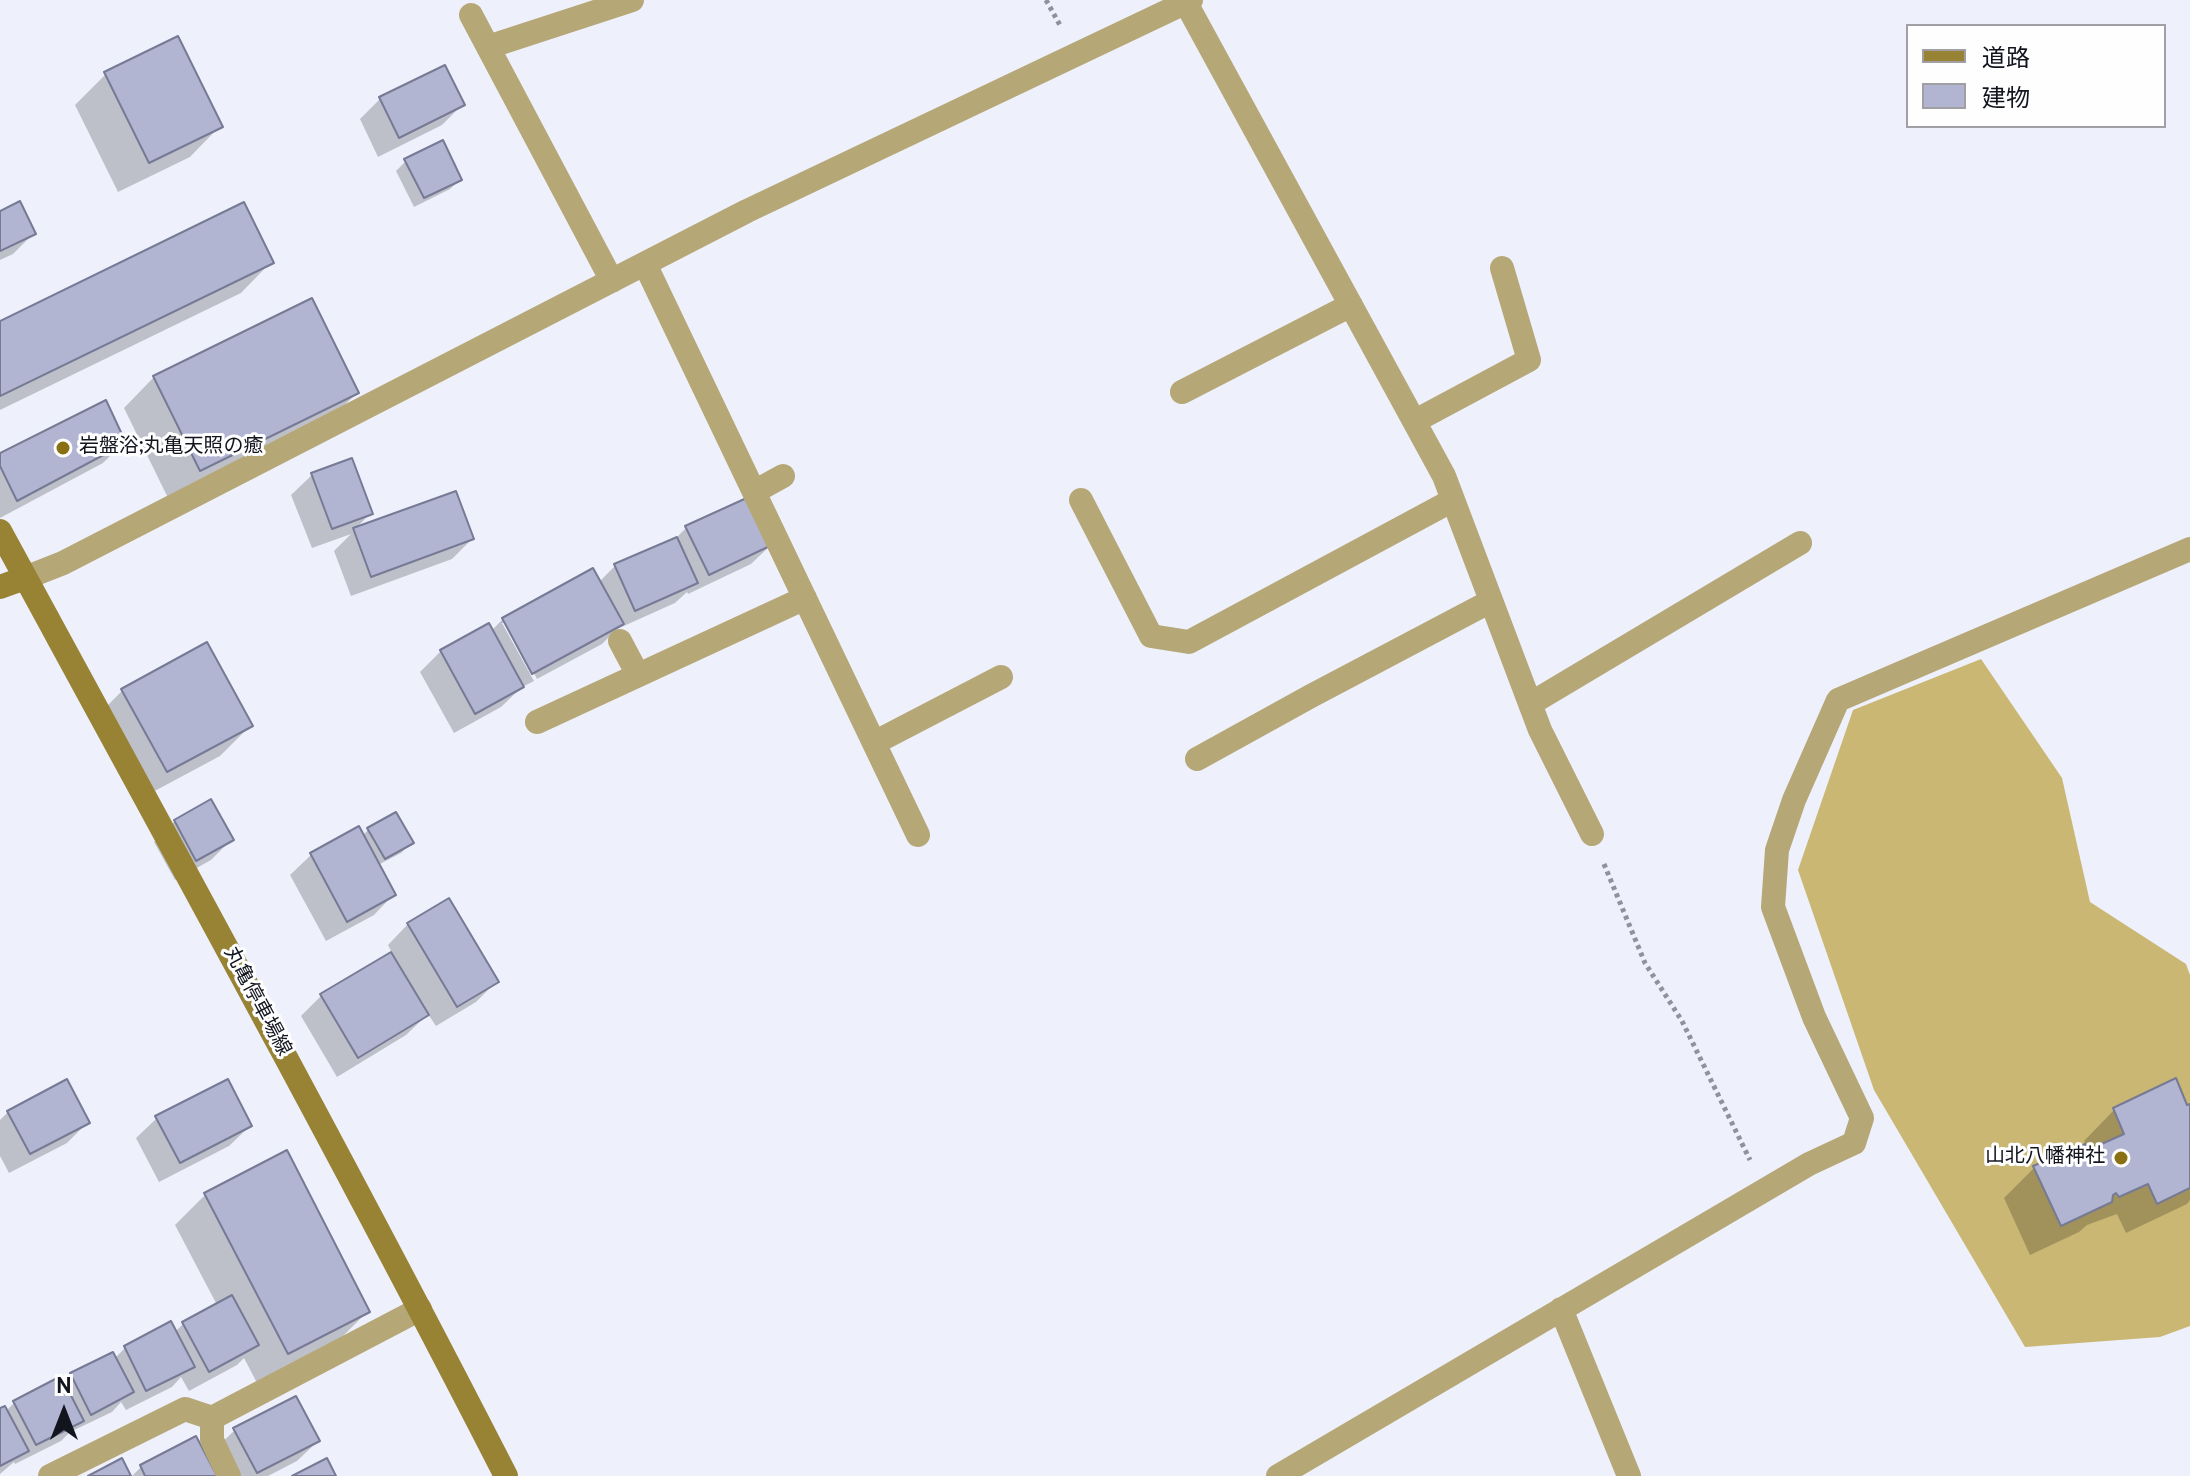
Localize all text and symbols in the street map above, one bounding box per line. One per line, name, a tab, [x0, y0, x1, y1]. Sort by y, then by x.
legend	[1906, 24, 2166, 128]
text: 道路	[1982, 45, 2030, 75]
text: 建物	[1982, 85, 2030, 115]
place label: 岩盤浴;丸亀天照の癒	[79, 436, 263, 460]
marker: 岩盤浴;丸亀天照の癒	[54, 439, 72, 457]
street label: 丸亀停車場線	[217, 943, 295, 1061]
place label: 山北八幡神社	[1985, 1146, 2105, 1170]
marker: 山北八幡神社	[2112, 1149, 2130, 1167]
north arrow	[24, 1372, 104, 1452]
text: N	[56, 1374, 72, 1401]

